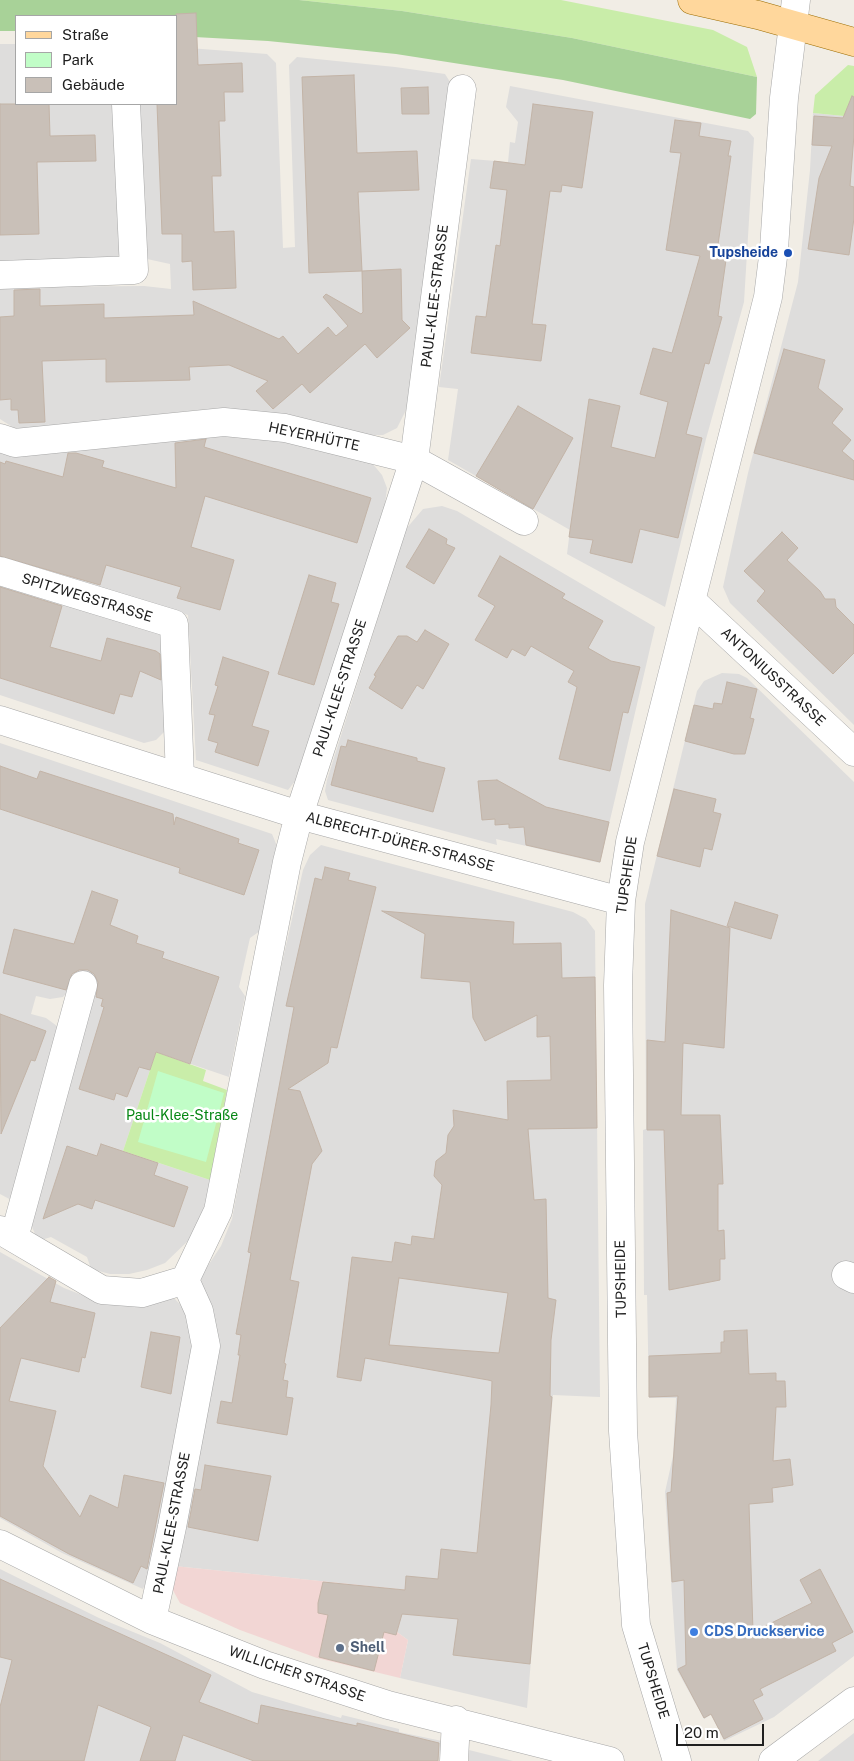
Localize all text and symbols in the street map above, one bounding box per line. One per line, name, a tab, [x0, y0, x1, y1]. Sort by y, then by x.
legend	[15, 15, 178, 105]
text: Straße	[62, 26, 109, 43]
text: Park	[62, 51, 94, 68]
text: Gebäude	[62, 76, 125, 93]
street label: PAUL-KLEE-STRASSE	[418, 224, 452, 368]
place label: Tupsheide	[709, 245, 778, 261]
marker: Tupsheide	[782, 247, 794, 259]
street label: HEYERHÜTTE	[267, 419, 361, 455]
street label: SPITZWEGSTRASSE	[19, 570, 155, 626]
street label: PAUL-KLEE-STRASSE	[310, 617, 370, 759]
street label: ANTONIUSSTRASSE	[717, 624, 829, 730]
street label: ALBRECHT-DÜRER-STRASSE	[304, 809, 496, 875]
street label: TUPSHEIDE	[613, 835, 641, 915]
park label: Paul-Klee-Straße	[126, 1108, 238, 1124]
street label: TUPSHEIDE	[612, 1240, 630, 1318]
street label: PAUL-KLEE-STRASSE	[150, 1451, 194, 1595]
place label: CDS Druckservice	[704, 1624, 825, 1640]
marker: CDS Druckservice	[688, 1626, 700, 1638]
place label: Shell	[350, 1640, 385, 1656]
street label: TUPSHEIDE	[634, 1641, 672, 1721]
marker: Shell	[334, 1642, 346, 1654]
street label: WILLICHER STRASSE	[226, 1643, 368, 1705]
scale bar	[679, 1714, 766, 1746]
text: 20 m	[684, 1724, 719, 1741]

